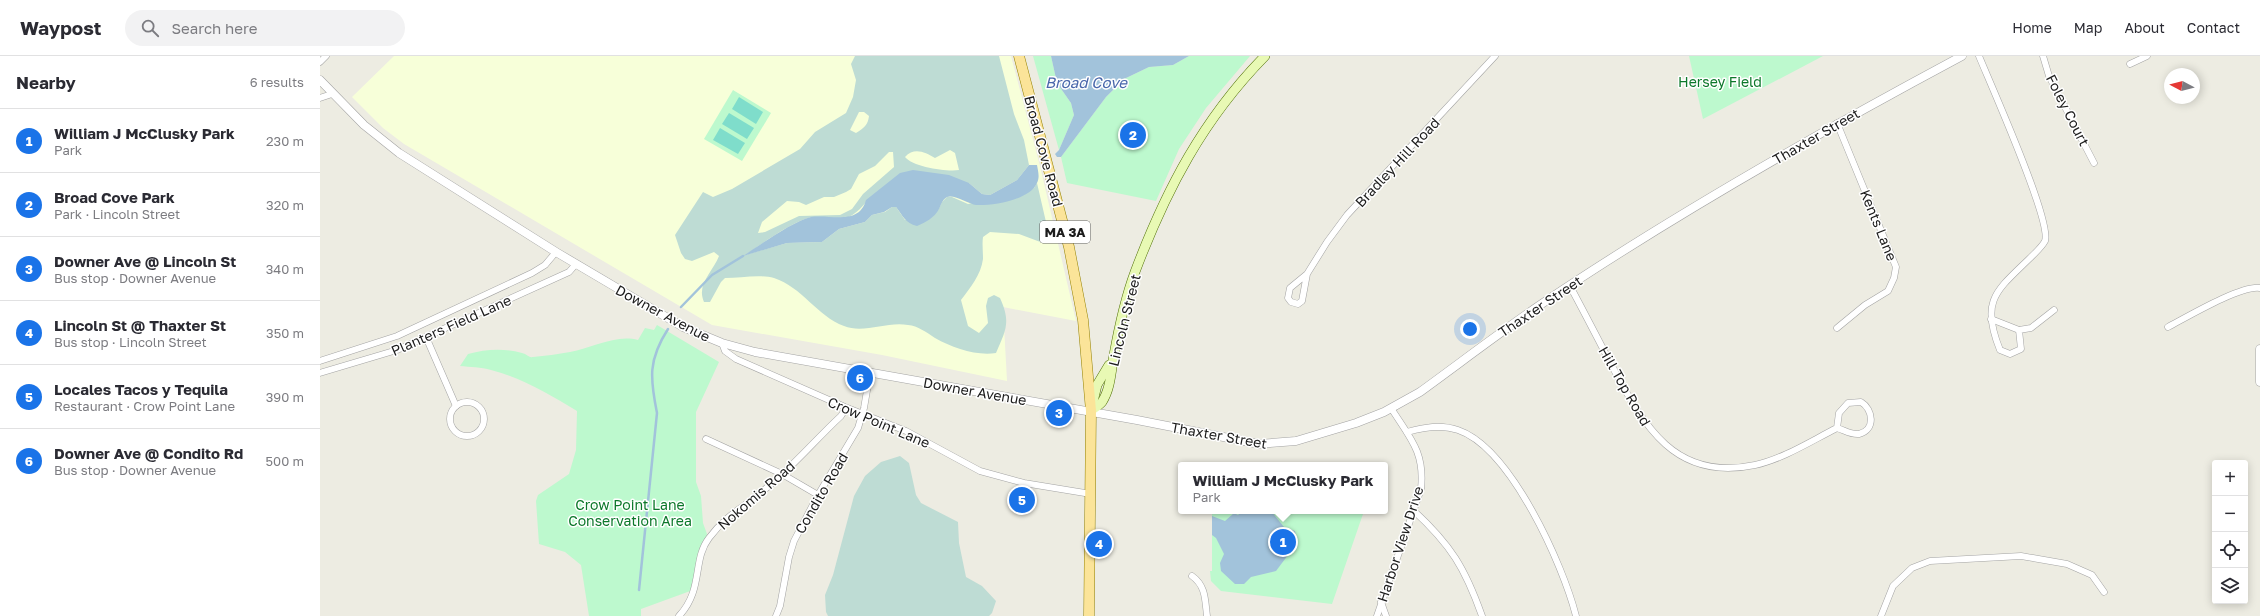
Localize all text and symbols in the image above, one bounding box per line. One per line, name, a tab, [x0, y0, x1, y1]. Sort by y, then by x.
search box	[125, 10, 405, 46]
text: Waypost	[20, 16, 101, 39]
icon: search	[139, 17, 161, 39]
text: Search here	[171, 19, 257, 37]
text: Home	[2012, 19, 2052, 36]
text: Map	[2074, 19, 2102, 36]
text: About	[2124, 19, 2165, 36]
text: Contact	[2187, 19, 2240, 36]
north arrow	[2164, 68, 2200, 104]
street label: Foley Court	[2043, 71, 2093, 149]
text: Nearby	[16, 72, 76, 93]
water label: Broad Cove	[1045, 73, 1128, 91]
park label: Hersey Field	[1678, 73, 1762, 90]
text: 6 results	[250, 74, 304, 90]
street label: Broad Cove Road	[1021, 94, 1067, 208]
street label: Thaxter Street	[1770, 104, 1862, 168]
street label: Bradley Hill Road	[1351, 114, 1443, 210]
pin: 2	[1120, 120, 1146, 150]
text: William J McClusky Park	[54, 124, 235, 142]
text: 1	[26, 133, 32, 149]
text: 230 m	[266, 133, 304, 149]
text: Park	[54, 142, 82, 158]
street label: Kents Lane	[1857, 187, 1901, 263]
text: Broad Cove Park	[54, 188, 175, 206]
text: 2	[25, 197, 33, 213]
text: 320 m	[266, 197, 304, 213]
text: Park · Lincoln Street	[54, 206, 180, 222]
road number: MA 3A	[1040, 221, 1090, 243]
text: Downer Ave @ Lincoln St	[54, 252, 236, 270]
text: 3	[25, 261, 33, 277]
text: 340 m	[266, 261, 304, 277]
text: Bus stop · Downer Avenue	[54, 270, 216, 286]
street label: Lincoln Street	[1104, 272, 1144, 368]
street label: Thaxter Street	[1495, 272, 1585, 340]
street label: Downer Avenue	[613, 281, 713, 345]
street label: Planters Field Lane	[388, 291, 514, 359]
text: Lincoln St @ Thaxter St	[54, 316, 226, 334]
your location	[1460, 319, 1480, 339]
text: 4	[25, 325, 33, 341]
text: 350 m	[266, 325, 304, 341]
text: Bus stop · Lincoln Street	[54, 334, 207, 350]
street label: Hill Top Road	[1595, 343, 1655, 429]
pin: 6	[847, 363, 873, 393]
street label: Downer Avenue	[922, 374, 1028, 408]
text: Locales Tacos y Tequila	[54, 380, 228, 398]
text: 5	[25, 389, 33, 405]
text: 390 m	[266, 389, 304, 405]
street label: Crow Point Lane	[825, 393, 933, 451]
text: Restaurant · Crow Point Lane	[54, 398, 235, 414]
pin: 3	[1046, 398, 1072, 428]
street label: Thaxter Street	[1170, 418, 1268, 452]
text: Downer Ave @ Condito Rd	[54, 444, 243, 462]
street label: Condito Road	[791, 449, 851, 537]
text: 6	[25, 453, 33, 469]
text: 500 m	[266, 453, 304, 469]
street label: Nokomis Road	[714, 457, 798, 533]
map controls	[2212, 460, 2248, 604]
button: +	[2212, 460, 2248, 496]
text: Bus stop · Downer Avenue	[54, 462, 216, 478]
popup	[1178, 462, 1388, 514]
text: William J McClusky Park	[1193, 471, 1373, 489]
street label: Harbor View Drive	[1373, 484, 1427, 604]
pin: 5	[1009, 485, 1035, 515]
text: Park	[1193, 489, 1221, 505]
park label: Crow Point Lane Conservation Area	[568, 496, 692, 529]
button: −	[2212, 496, 2248, 532]
pin: 1	[1270, 527, 1296, 557]
pin: 4	[1086, 529, 1112, 559]
button: locate	[2212, 532, 2248, 568]
button: layers	[2212, 568, 2248, 604]

